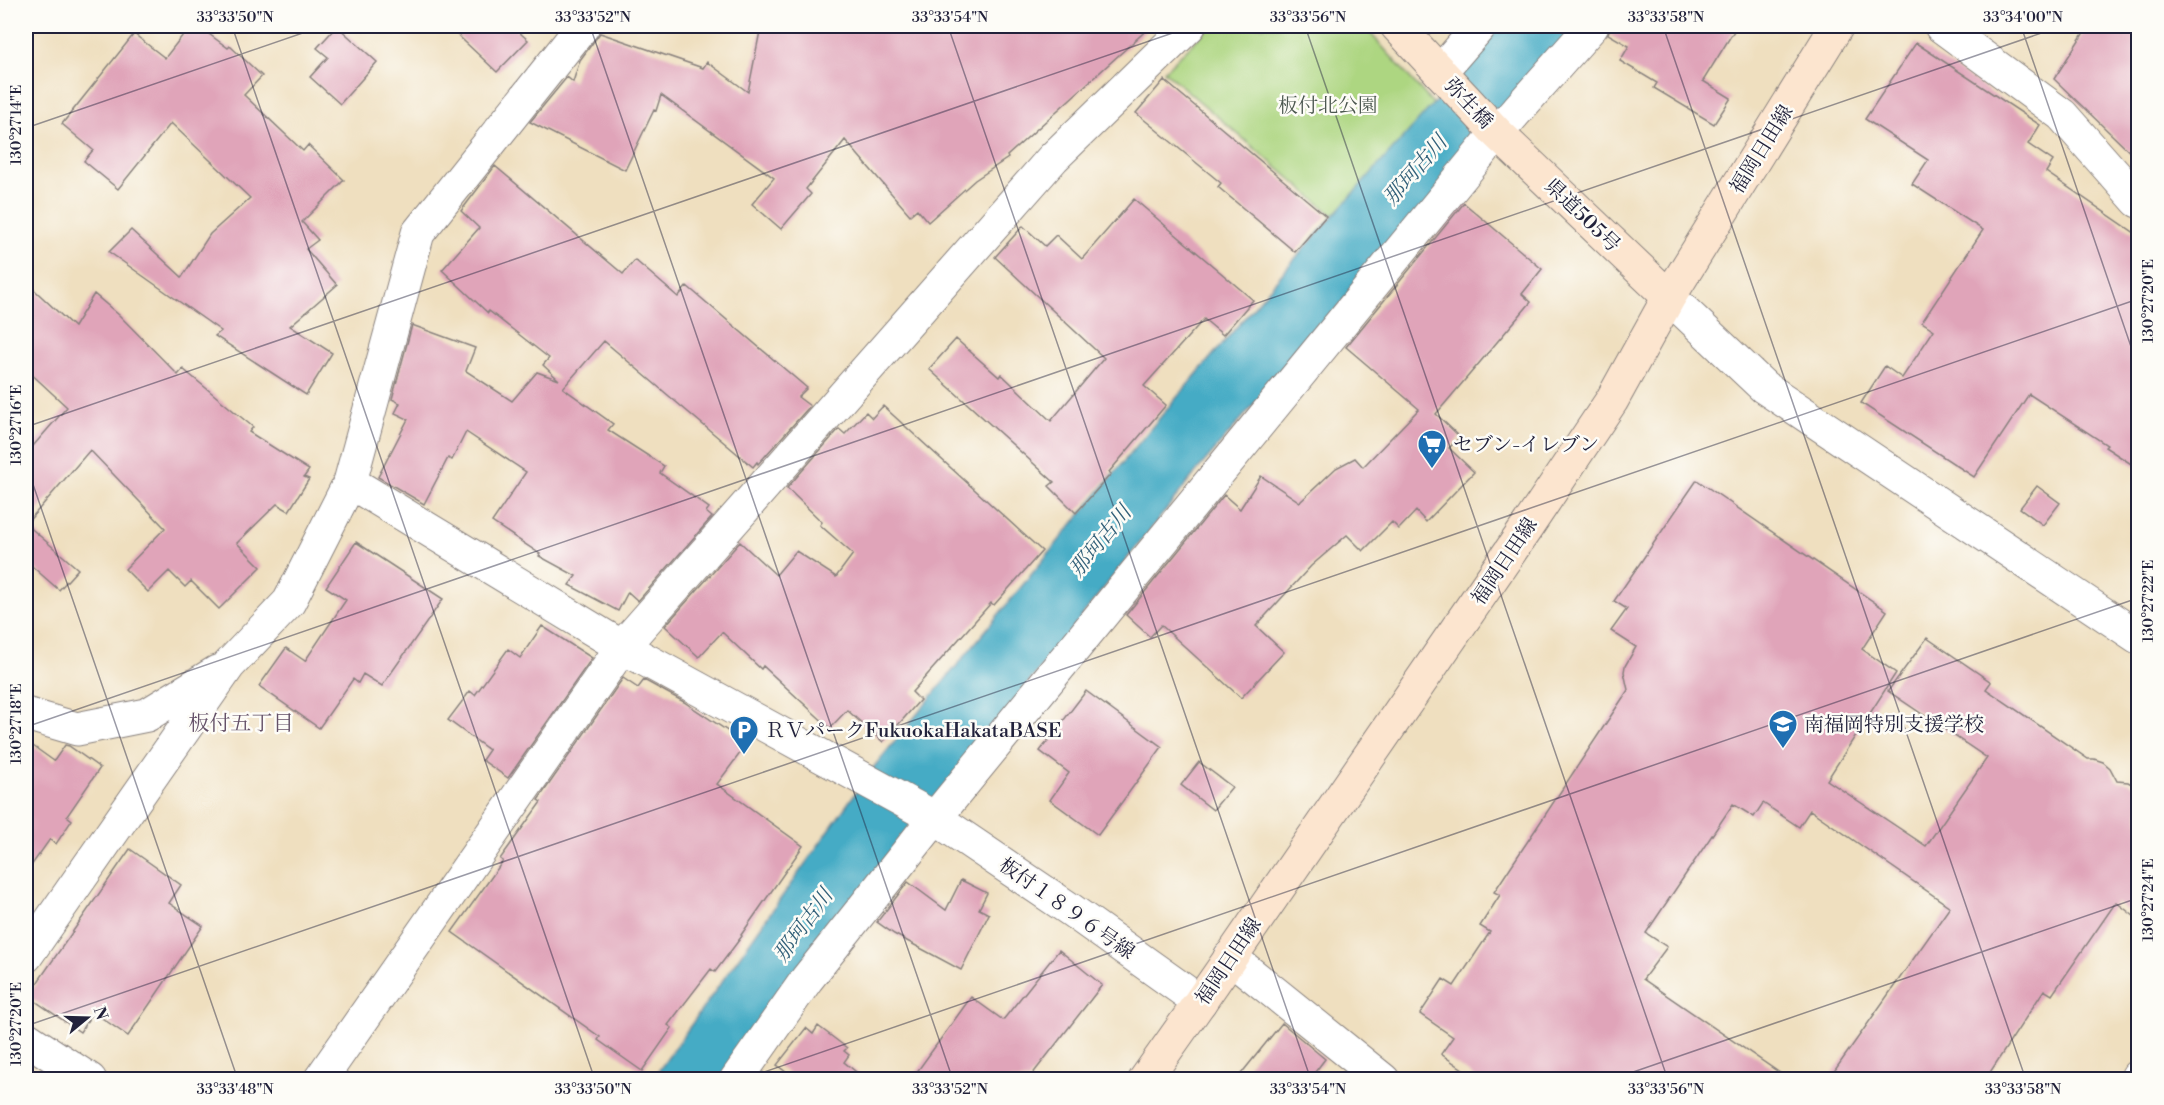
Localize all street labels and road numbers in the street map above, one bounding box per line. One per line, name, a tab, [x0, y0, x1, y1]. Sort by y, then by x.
street label: 弥生橋	[1438, 74, 1498, 134]
street label: 福岡日田線	[1725, 101, 1799, 199]
street label: 県道505号	[1539, 174, 1625, 258]
street label: 福岡日田線	[1467, 513, 1544, 610]
street label: 板付１８９６号線	[993, 853, 1139, 965]
street label: 福岡日田線	[1191, 913, 1268, 1010]

